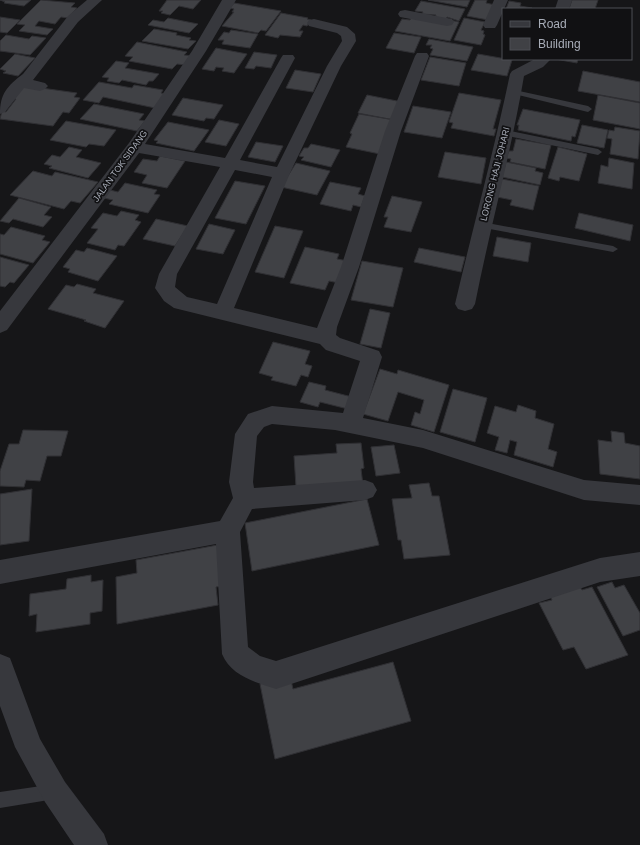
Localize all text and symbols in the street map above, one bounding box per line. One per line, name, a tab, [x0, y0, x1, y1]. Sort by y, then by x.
legend	[502, 8, 632, 60]
text: Road	[538, 17, 567, 31]
text: Building	[538, 37, 581, 51]
street label: LORONG HAJI JOHARI	[478, 126, 512, 222]
street label: JALAN TOK SIDANG	[91, 128, 149, 204]

